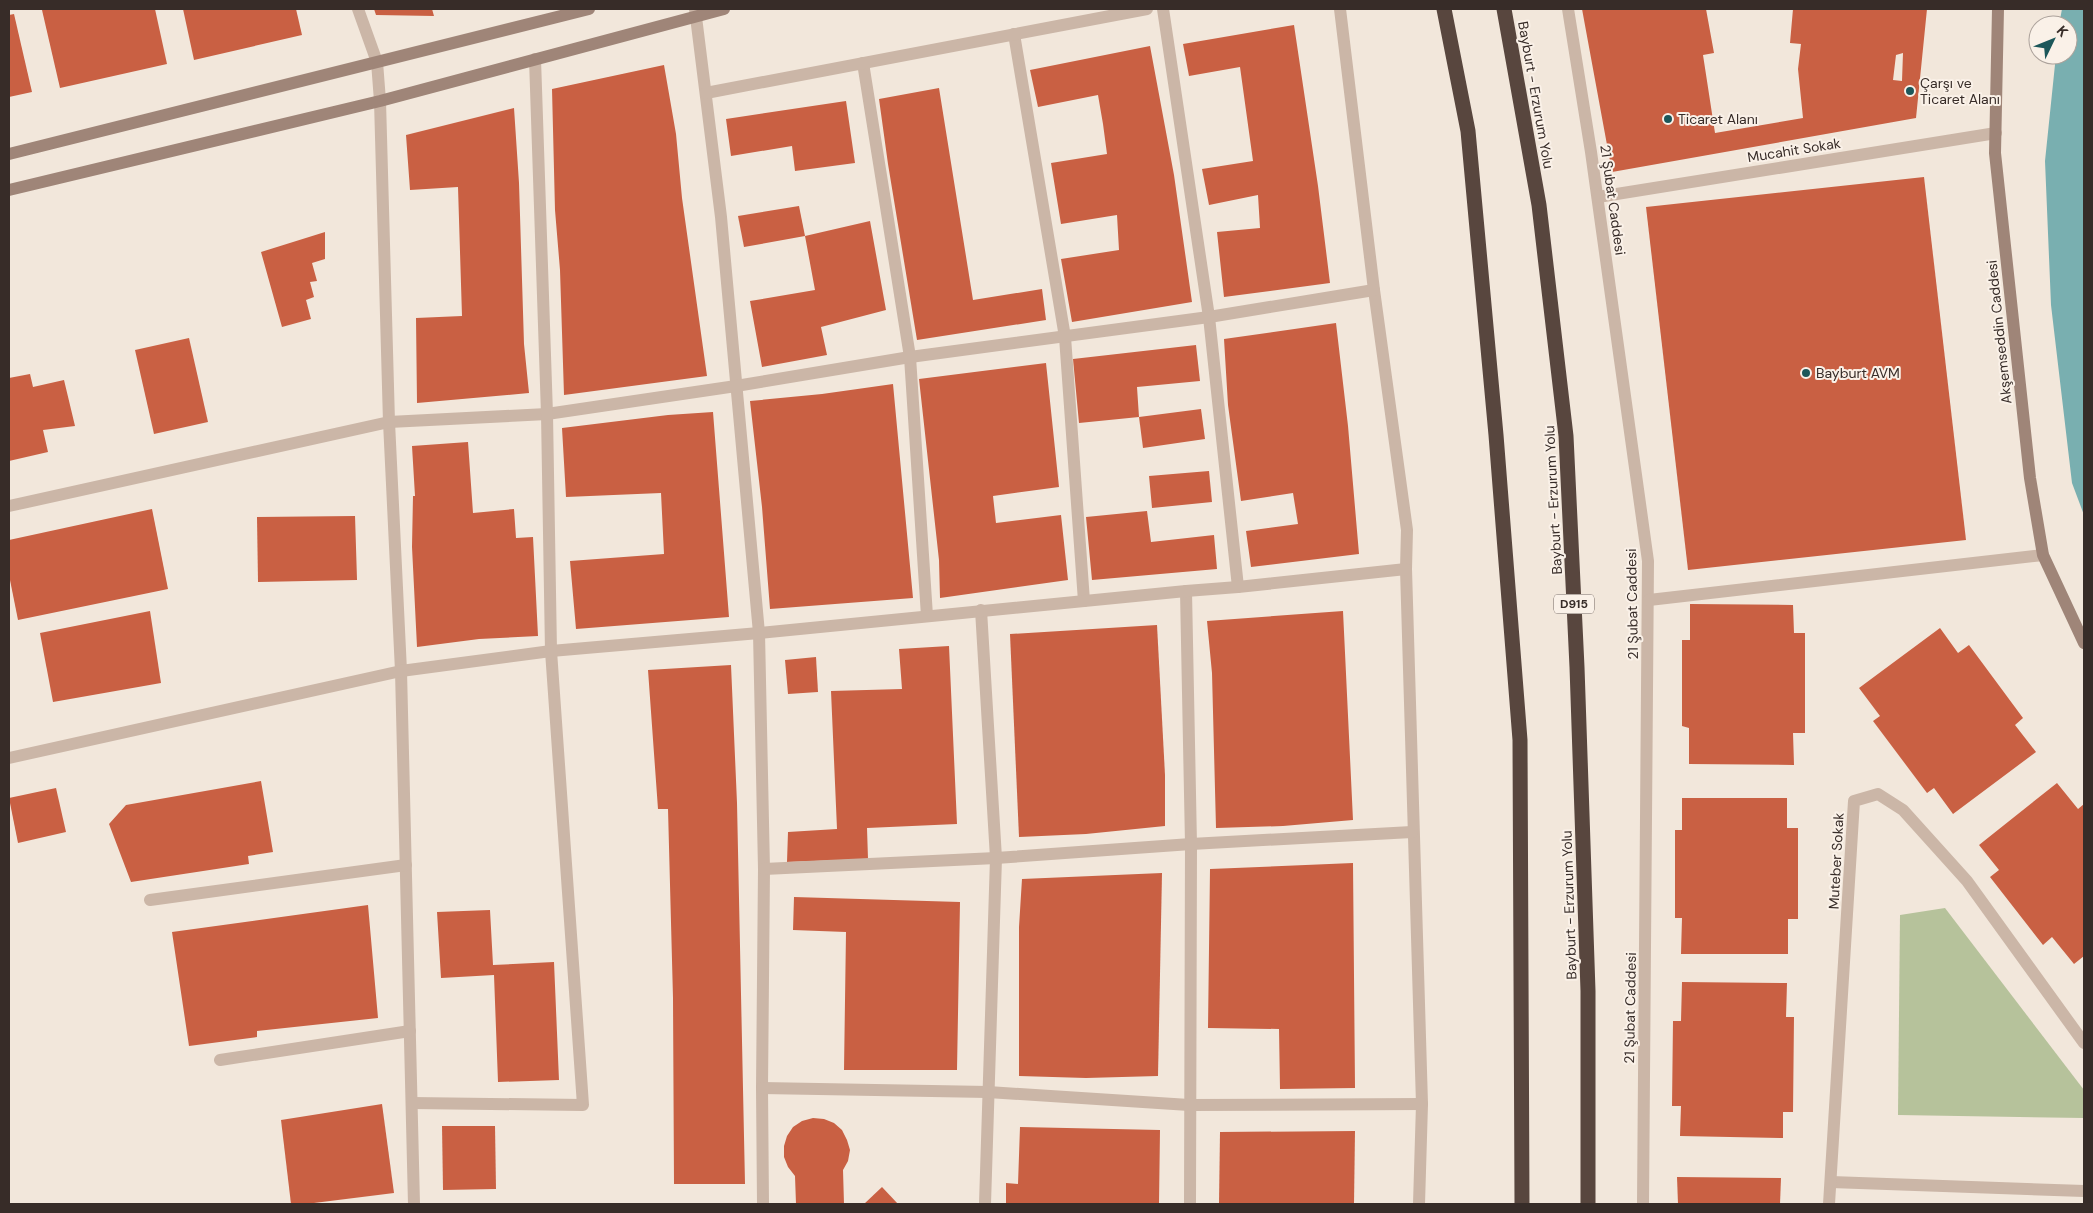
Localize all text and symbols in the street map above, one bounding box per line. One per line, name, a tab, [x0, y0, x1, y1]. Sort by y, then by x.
north arrow	[2028, 15, 2078, 65]
street label: Bayburt - Erzurum Yolu	[1514, 20, 1558, 170]
text: K	[2053, 22, 2072, 41]
place label: Çarşı ve Ticaret Alanı	[1920, 74, 2000, 108]
marker: Çarşı ve Ticaret Alanı	[1904, 85, 1916, 97]
place label: Ticaret Alanı	[1678, 110, 1758, 128]
marker: Ticaret Alanı	[1662, 113, 1674, 125]
street label: Mucahit Sokak	[1746, 134, 1842, 166]
street label: 21 Şubat Caddesi	[1596, 144, 1630, 256]
street label: Akşemseddin Caddesi	[1982, 259, 2016, 405]
place label: Bayburt AVM	[1816, 364, 1900, 382]
marker: Bayburt AVM	[1800, 367, 1812, 379]
street label: Bayburt - Erzurum Yolu	[1540, 425, 1566, 575]
street label: 21 Şubat Caddesi	[1622, 548, 1642, 660]
road number: D915	[1554, 594, 1594, 614]
street label: Muteber Sokak	[1824, 812, 1848, 910]
street label: Bayburt - Erzurum Yolu	[1557, 830, 1581, 980]
street label: 21 Şubat Caddesi	[1620, 952, 1640, 1064]

